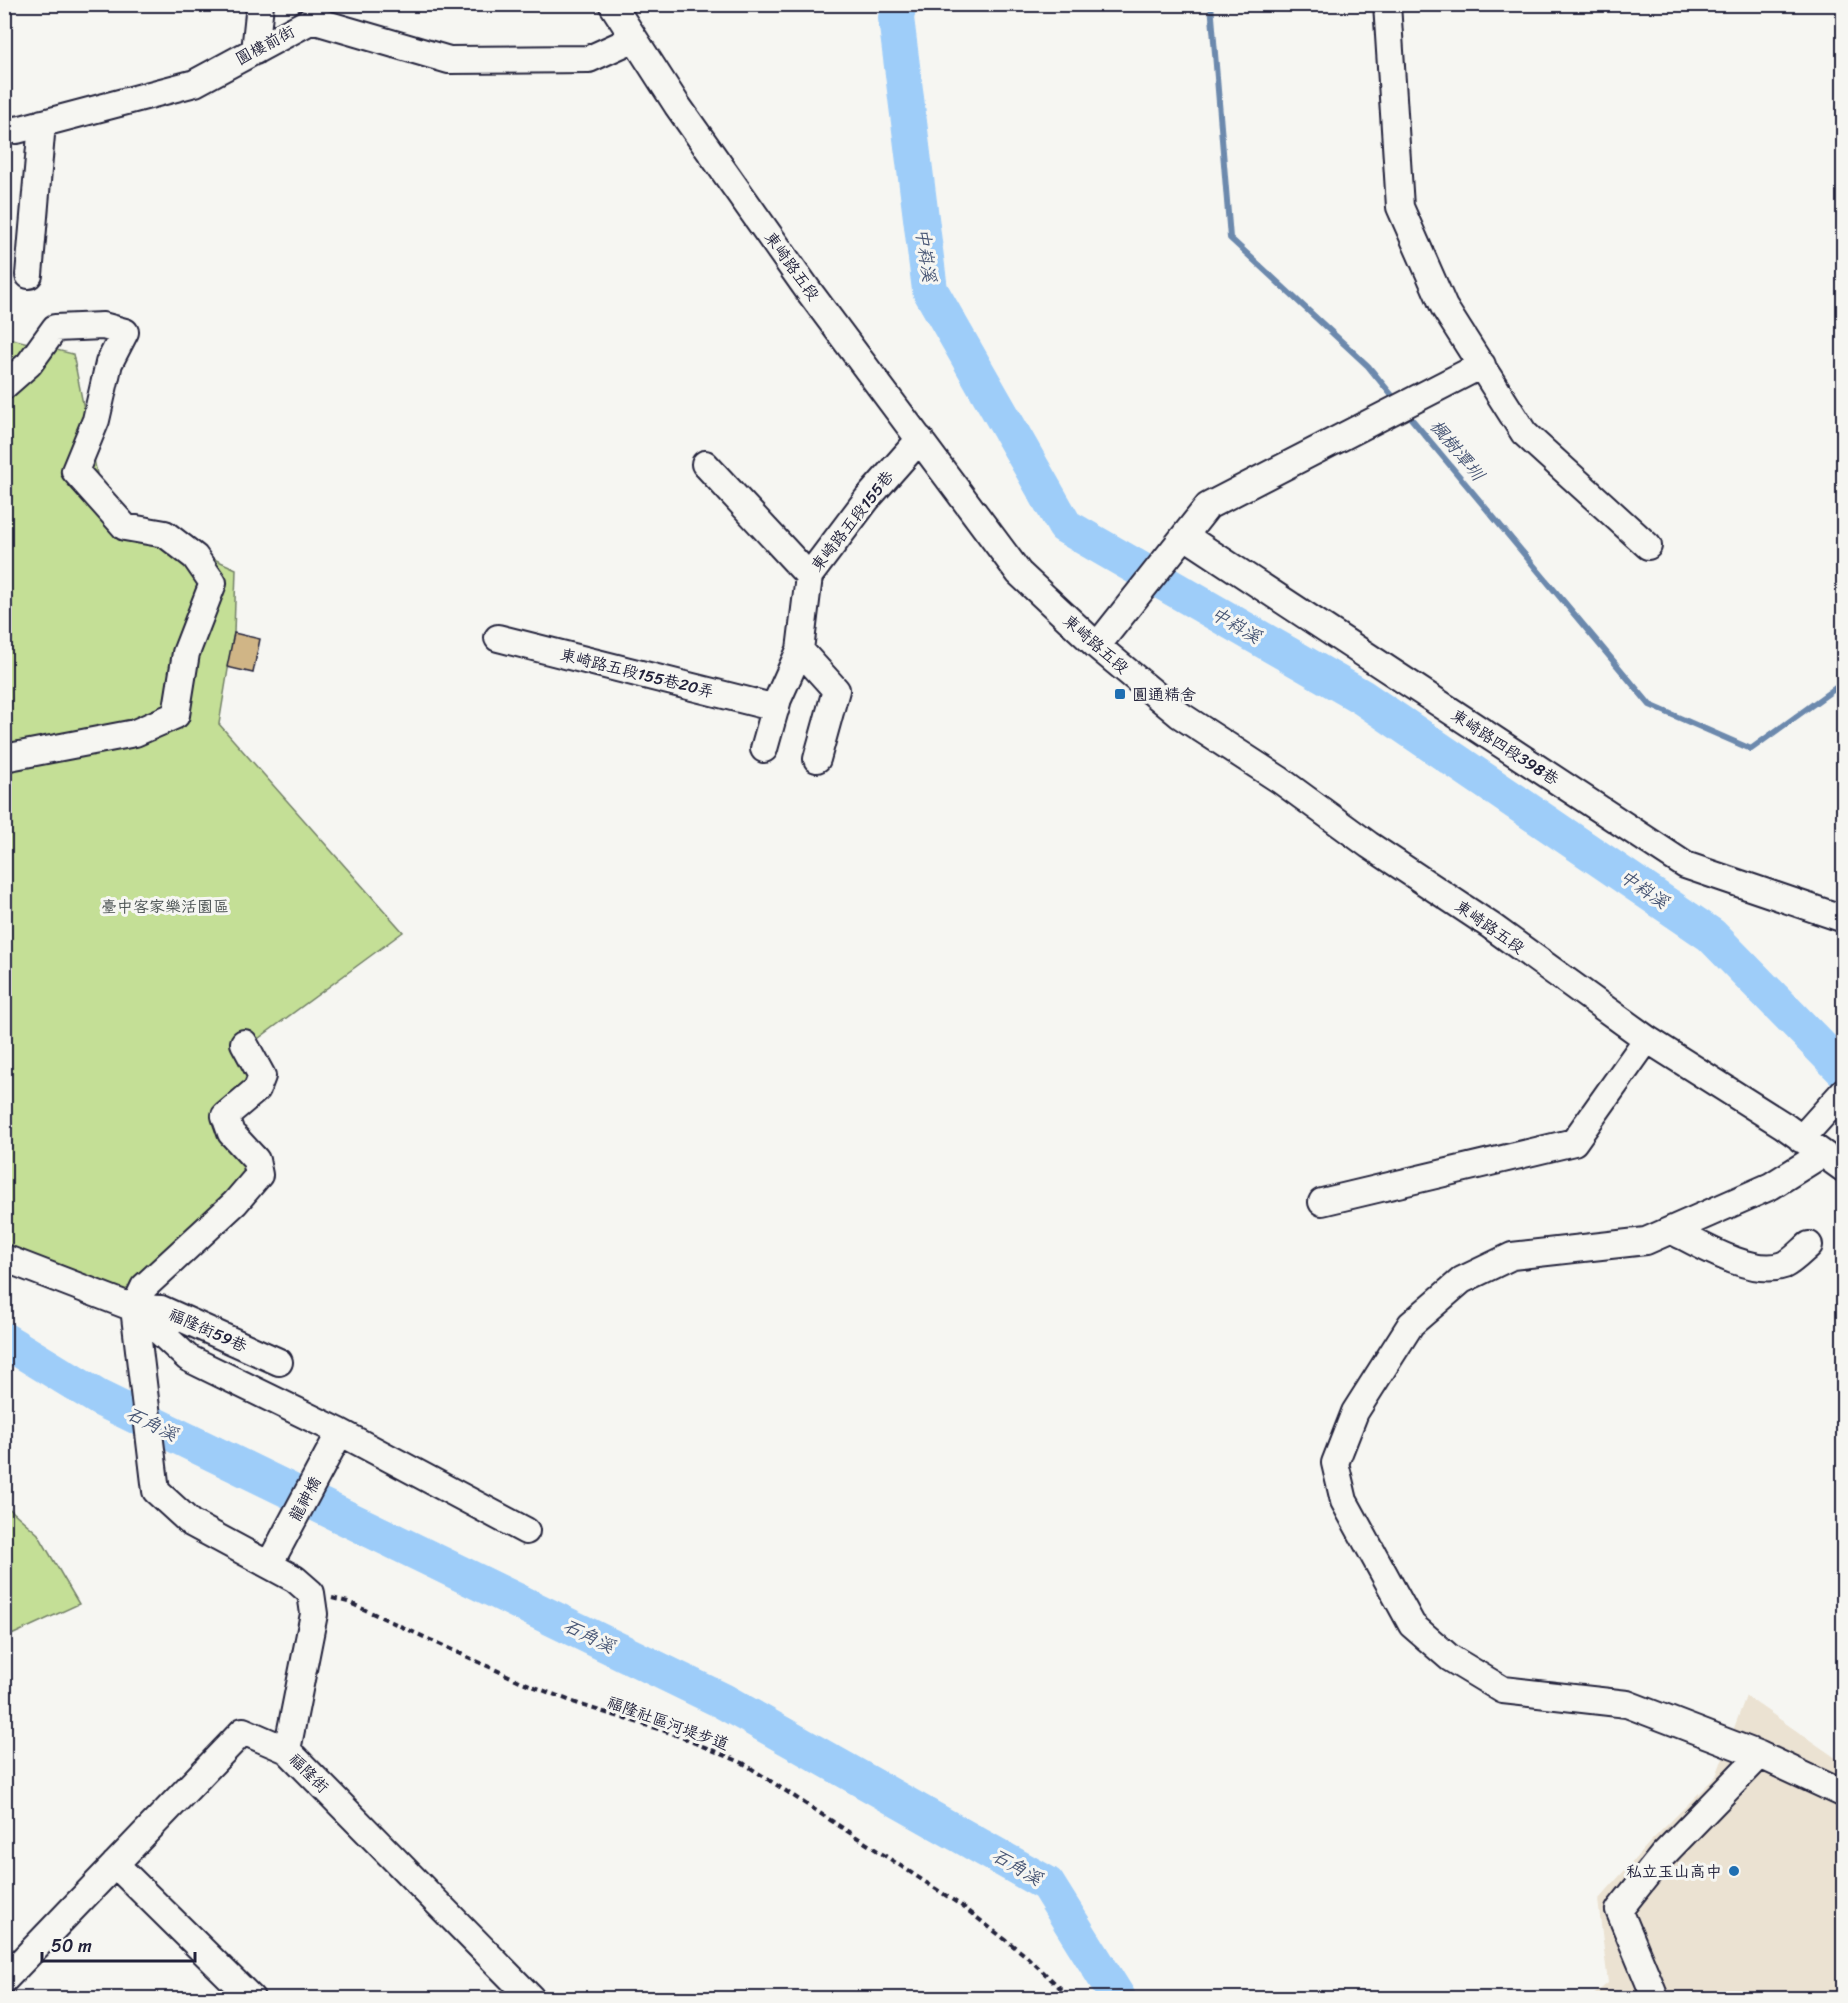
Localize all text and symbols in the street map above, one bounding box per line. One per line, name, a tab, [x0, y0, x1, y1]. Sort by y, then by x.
street label: 圓樓前街	[230, 17, 300, 73]
street label: 東崎路五段	[757, 225, 827, 307]
water label: 中嵙溪	[906, 226, 946, 285]
water label: 楓樹潭圳	[1422, 412, 1494, 489]
street label: 東崎路五段155巷	[803, 464, 901, 578]
water label: 中嵙溪	[1205, 598, 1268, 653]
street label: 東崎路五段	[1056, 607, 1136, 681]
street label: 東崎路五段155巷20弄	[557, 640, 717, 706]
place label: 圓通精舍	[1132, 680, 1196, 709]
marker: 圓通精舍	[1113, 687, 1127, 701]
street label: 東崎路四段398巷	[1445, 701, 1565, 793]
water label: 中嵙溪	[1613, 861, 1676, 918]
park label: 臺中客家樂活園區	[101, 892, 229, 921]
street label: 東崎路五段	[1449, 892, 1531, 962]
street label: 福隆街59巷	[164, 1300, 252, 1360]
water label: 石角溪	[121, 1398, 184, 1451]
street label: 龍神橋	[281, 1471, 329, 1527]
water label: 石角溪	[558, 1610, 621, 1663]
street label: 福隆社區河堤步道	[603, 1687, 733, 1759]
street label: 福隆街	[282, 1746, 336, 1800]
water label: 石角溪	[986, 1840, 1049, 1895]
place label: 私立玉山高中	[1626, 1857, 1722, 1886]
marker: 私立玉山高中	[1727, 1864, 1741, 1878]
scale bar	[42, 1925, 195, 1963]
text: 50 m	[51, 1930, 92, 1962]

